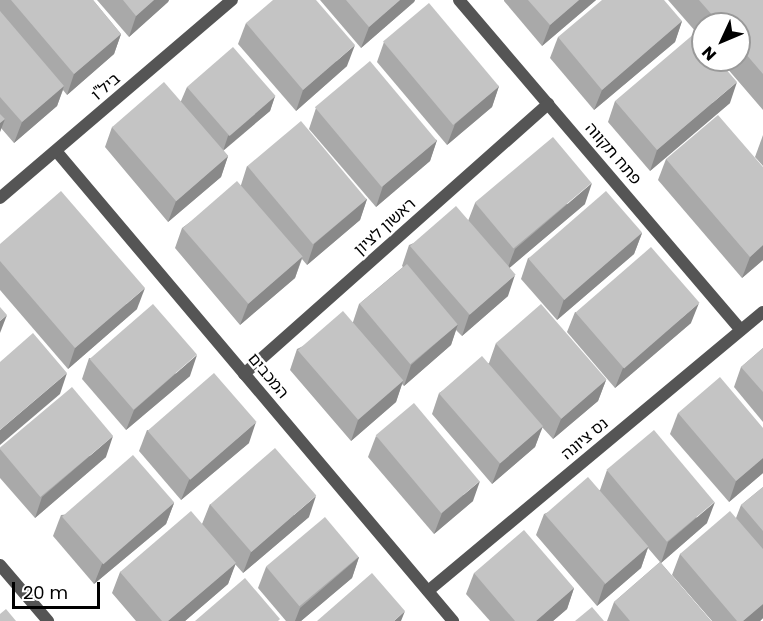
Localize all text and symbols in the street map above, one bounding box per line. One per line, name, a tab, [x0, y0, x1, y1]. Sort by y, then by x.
north arrow	[691, 12, 751, 72]
text: N	[697, 41, 722, 66]
street label: ביל"ו	[88, 69, 124, 105]
street label: פתח תקווה	[581, 119, 645, 189]
street label: ראשון לציון	[350, 194, 420, 260]
street label: המכבים	[244, 350, 292, 402]
street label: נס ציונה	[558, 414, 612, 464]
scale bar	[15, 570, 104, 608]
text: 20 m	[23, 580, 68, 605]

